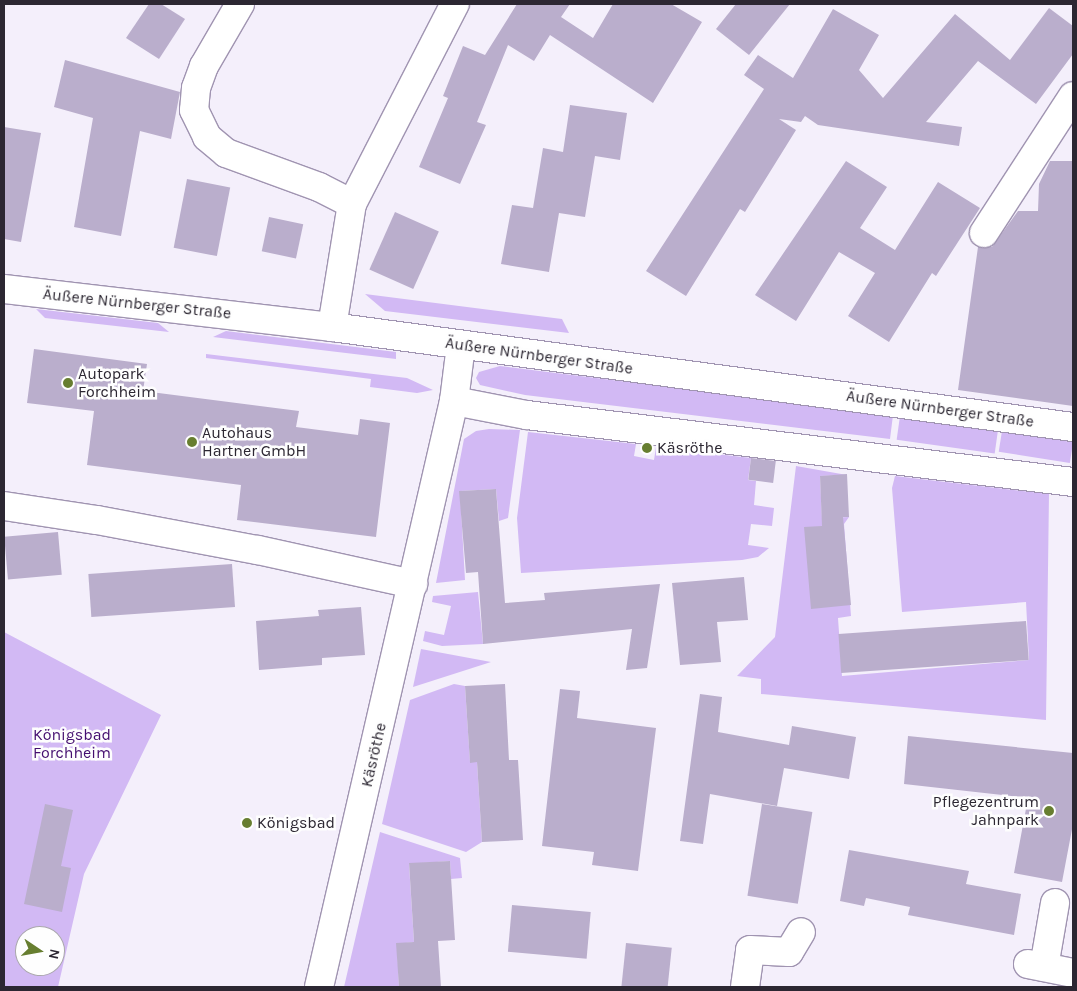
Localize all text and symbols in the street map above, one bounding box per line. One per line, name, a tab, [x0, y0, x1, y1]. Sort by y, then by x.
street label: Äußere Nürnberger Straße	[42, 285, 232, 323]
street label: Äußere Nürnberger Straße	[444, 333, 634, 379]
place label: Autopark Forchheim	[78, 364, 156, 402]
marker: Autopark Forchheim	[62, 377, 74, 389]
street label: Äußere Nürnberger Straße	[845, 386, 1035, 432]
place label: Autohaus Hartner GmbH	[202, 423, 306, 461]
marker: Autohaus Hartner GmbH	[186, 436, 198, 448]
place label: Käsröthe	[657, 438, 722, 458]
marker: Käsröthe	[641, 442, 653, 454]
street label: Käsröthe	[357, 721, 391, 789]
park label: Königsbad Forchheim	[33, 725, 111, 763]
place label: Pflegezentrum Jahnpark	[933, 792, 1039, 830]
marker: Pflegezentrum Jahnpark	[1043, 805, 1055, 817]
place label: Königsbad	[257, 813, 335, 833]
marker: Königsbad	[241, 817, 253, 829]
north arrow	[15, 926, 65, 976]
text: N	[45, 947, 64, 961]

